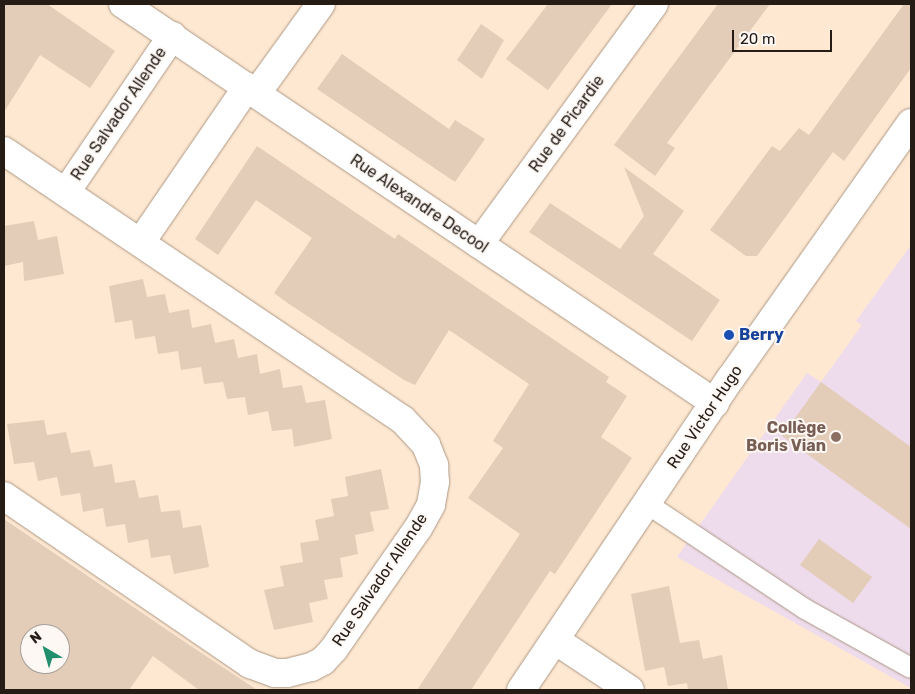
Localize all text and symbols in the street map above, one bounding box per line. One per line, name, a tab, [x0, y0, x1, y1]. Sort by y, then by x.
scale bar	[735, 20, 835, 52]
text: 20 m	[740, 30, 775, 48]
street label: Rue Salvador Allende	[67, 43, 171, 185]
street label: Rue de Picardie	[525, 72, 609, 176]
street label: Rue Alexandre Decool	[346, 151, 492, 257]
place label: Berry	[739, 325, 784, 345]
marker: Berry	[723, 329, 735, 341]
street label: Rue Victor Hugo	[663, 361, 747, 473]
place label: Collège Boris Vian	[746, 418, 826, 456]
marker: Collège Boris Vian	[830, 431, 842, 443]
street label: Rue Salvador Allende	[328, 509, 432, 651]
north arrow	[20, 624, 70, 674]
text: N	[27, 628, 45, 647]

